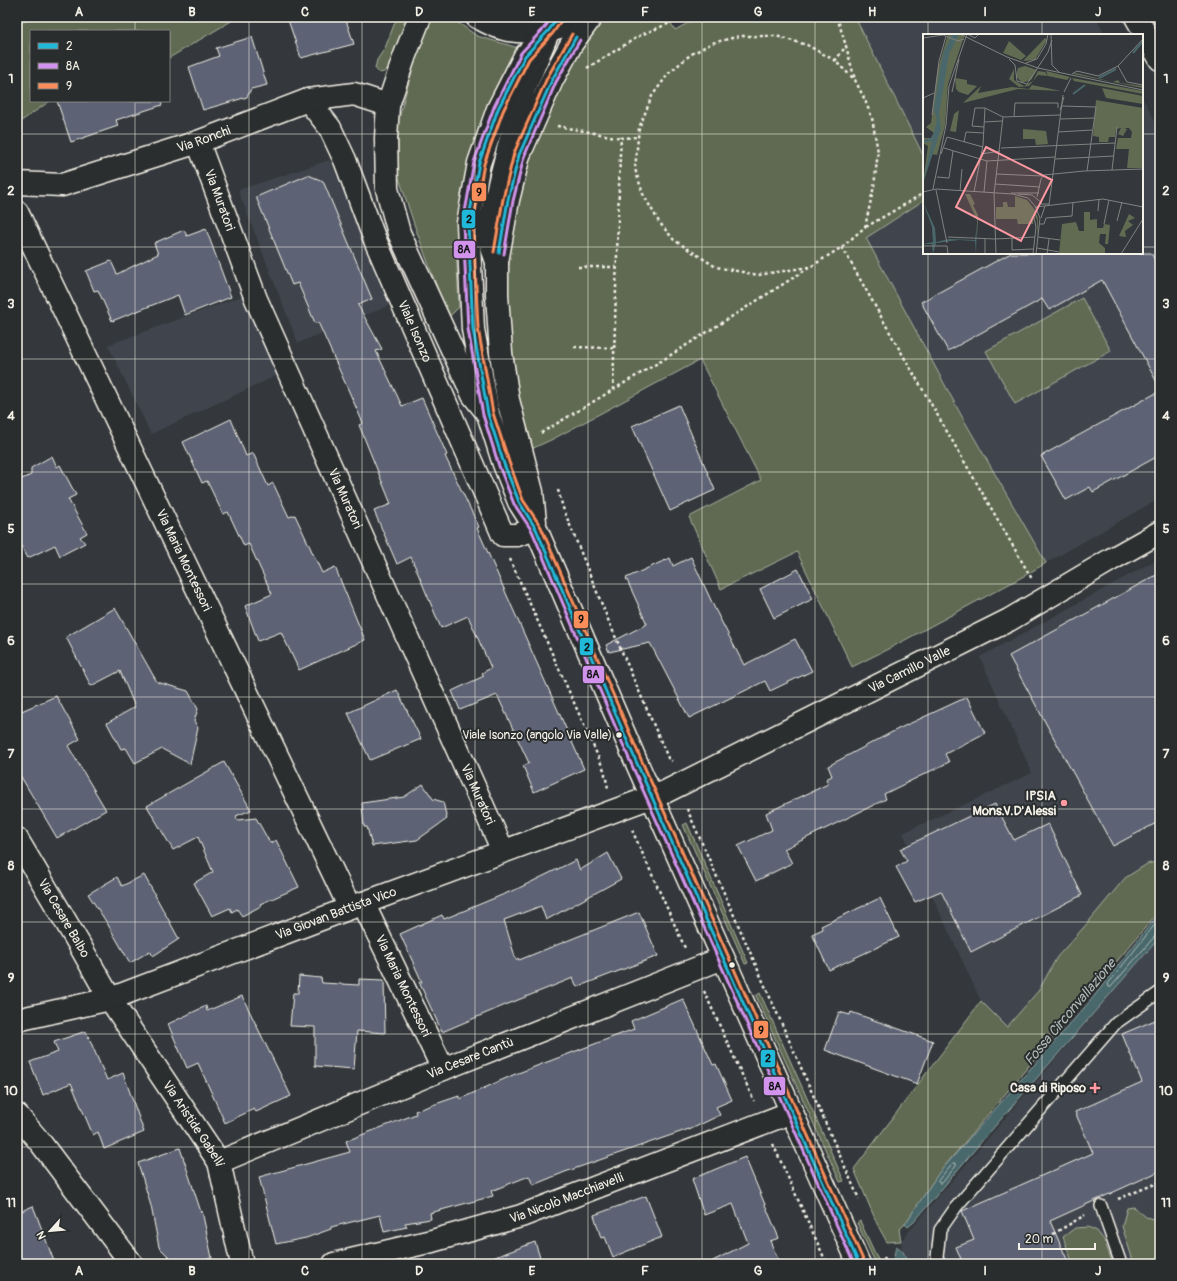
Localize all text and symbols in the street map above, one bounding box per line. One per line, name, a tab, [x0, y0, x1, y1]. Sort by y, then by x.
text: A	[75, 4, 84, 20]
text: B	[188, 4, 196, 20]
text: C	[301, 4, 309, 20]
text: D	[415, 4, 423, 20]
text: E	[529, 4, 536, 20]
text: F	[641, 4, 649, 20]
text: G	[754, 4, 763, 20]
text: H	[868, 4, 876, 20]
text: I	[983, 4, 987, 20]
text: J	[1095, 4, 1101, 20]
legend	[30, 30, 170, 102]
inset map	[923, 34, 1143, 254]
text: 2	[66, 39, 73, 54]
text: 8A	[66, 59, 80, 74]
text: 1	[8, 71, 14, 87]
text: 1	[1163, 71, 1169, 87]
text: 9	[66, 79, 72, 94]
street label: Via Ronchi	[175, 122, 233, 156]
street label: Via Muratori	[201, 167, 238, 233]
line badge: 9	[471, 182, 487, 202]
text: 2	[7, 183, 15, 199]
text: 2	[1162, 183, 1170, 199]
text: 9	[476, 186, 482, 199]
line badge: 2	[461, 209, 476, 229]
text: 2	[466, 213, 472, 226]
line badge: 8A	[453, 240, 476, 259]
text: 8A	[458, 243, 471, 256]
text: 3	[7, 296, 15, 312]
text: 3	[1162, 296, 1170, 312]
street label: Viale Isonzo	[394, 298, 435, 365]
text: 4	[7, 408, 15, 424]
text: 4	[1162, 408, 1170, 424]
street label: Via Muratori	[325, 466, 366, 531]
street label: Via Maria Montessori	[152, 507, 215, 614]
text: 5	[7, 521, 15, 537]
text: 5	[1162, 521, 1170, 537]
line badge: 9	[573, 610, 589, 629]
text: 9	[578, 613, 584, 626]
text: 6	[7, 633, 15, 649]
text: 6	[1162, 633, 1170, 649]
line badge: 2	[579, 637, 594, 656]
text: 2	[584, 641, 590, 654]
street label: Via Camillo Valle	[866, 642, 954, 697]
line badge: 8A	[582, 665, 605, 684]
text: 8A	[587, 668, 600, 681]
place label: Viale Isonzo (angolo Via Valle)	[462, 728, 612, 743]
marker: Viale Isonzo (angolo Via Valle)	[614, 730, 624, 740]
text: 7	[8, 746, 15, 762]
text: 7	[1163, 746, 1170, 762]
street label: Via Muratori	[457, 762, 498, 827]
place label: IPSIA Mons.V.D'Alessi	[973, 788, 1057, 819]
marker: IPSIA Mons.V.D'Alessi	[1059, 798, 1069, 808]
text: 8	[8, 858, 15, 874]
text: 8	[1163, 858, 1170, 874]
street label: Via Cesare Balbo	[34, 876, 93, 961]
street label: Via Giovan Battista Vico	[273, 884, 399, 944]
street label: Via Maria Montessori	[372, 932, 434, 1039]
water label: Fossa Circonvallazione	[1020, 954, 1121, 1069]
unlabelled marker	[727, 960, 737, 970]
text: 9	[8, 970, 15, 986]
text: 9	[1163, 970, 1170, 986]
line badge: 9	[753, 1020, 769, 1039]
text: 9	[758, 1024, 764, 1037]
street label: Via Cesare Cantù	[425, 1034, 516, 1083]
line badge: 2	[760, 1049, 776, 1068]
text: 2	[765, 1052, 771, 1065]
line badge: 8A	[763, 1076, 786, 1096]
street label: Via Aristide Gabelli	[159, 1078, 228, 1168]
text: 8A	[769, 1080, 782, 1093]
place label: Casa di Riposo	[1010, 1080, 1086, 1096]
marker: Casa di Riposo	[1089, 1082, 1101, 1094]
text: 10	[4, 1083, 18, 1099]
text: 10	[1159, 1083, 1173, 1099]
street label: Via Nicolò Macchiavelli	[508, 1169, 626, 1227]
text: 11	[6, 1195, 16, 1211]
text: 11	[1161, 1195, 1171, 1211]
north arrow	[30, 1211, 70, 1251]
scale bar	[1019, 1225, 1095, 1251]
text: N	[34, 1229, 49, 1242]
text: 20 m	[1025, 1232, 1054, 1247]
text: A	[75, 1263, 84, 1279]
text: B	[188, 1263, 196, 1279]
text: C	[301, 1263, 309, 1279]
text: D	[415, 1263, 423, 1279]
text: E	[529, 1263, 536, 1279]
text: F	[641, 1263, 649, 1279]
text: G	[754, 1263, 763, 1279]
text: H	[868, 1263, 876, 1279]
text: I	[983, 1263, 987, 1279]
text: J	[1095, 1263, 1101, 1279]

